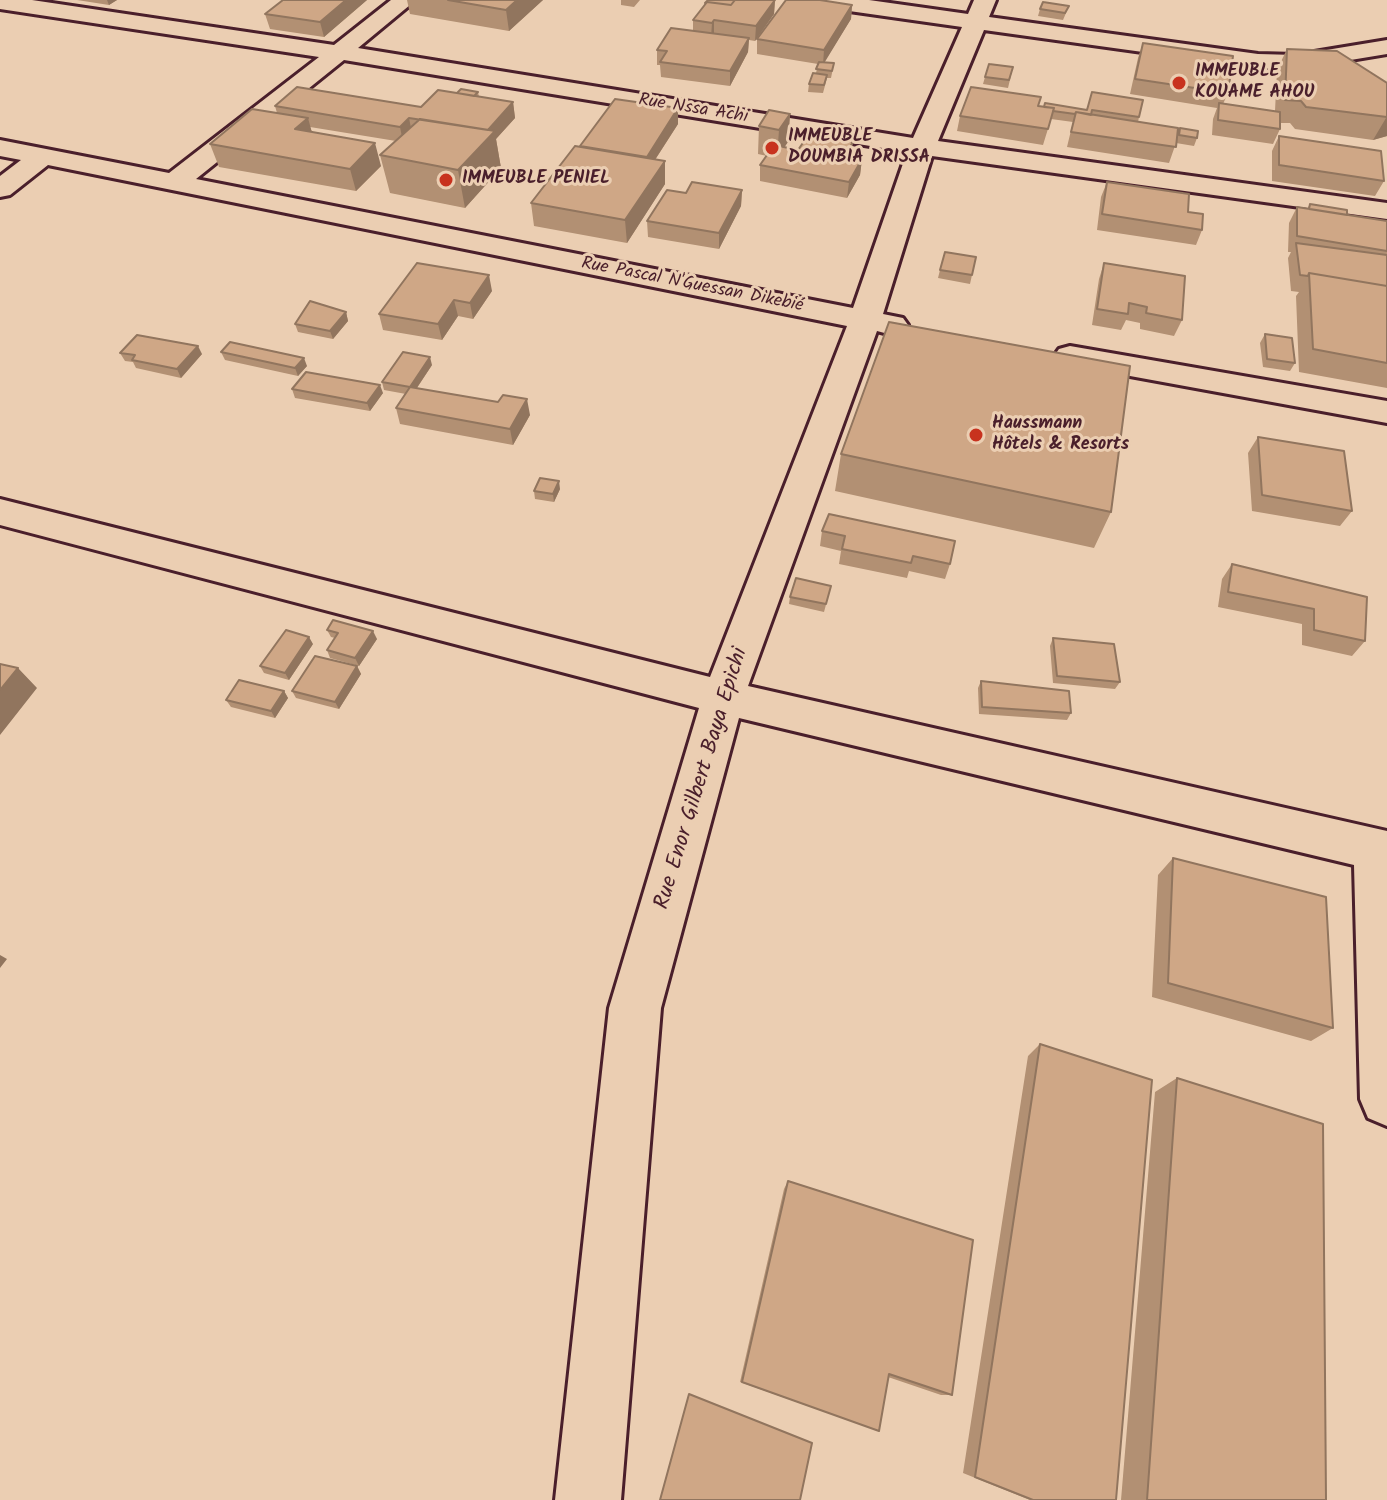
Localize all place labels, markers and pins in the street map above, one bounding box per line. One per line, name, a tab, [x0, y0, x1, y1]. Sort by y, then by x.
place label: IMMEUBLE KOUAME AHOU	[1195, 62, 1314, 104]
marker: IMMEUBLE KOUAME AHOU	[1170, 74, 1188, 92]
place label: IMMEUBLE DOUMBIA DRISSA	[788, 127, 930, 170]
marker: IMMEUBLE DOUMBIA DRISSA	[763, 139, 781, 157]
place label: IMMEUBLE PENIEL	[462, 169, 610, 191]
marker: IMMEUBLE PENIEL	[437, 171, 455, 189]
place label: Haussmann Hôtels & Resorts	[992, 414, 1129, 456]
marker: Haussmann Hôtels & Resorts	[967, 426, 985, 444]

